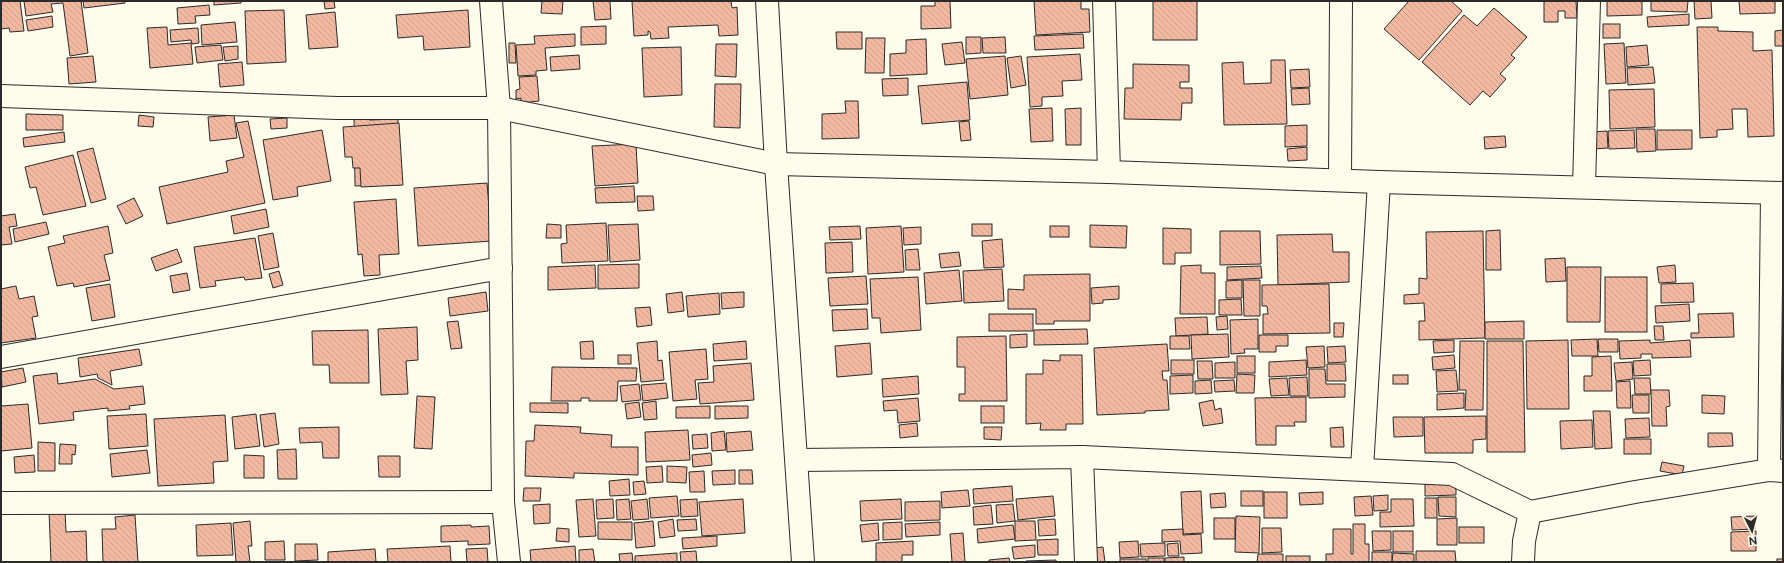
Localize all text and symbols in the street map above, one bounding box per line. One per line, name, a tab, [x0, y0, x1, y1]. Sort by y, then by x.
north arrow	[1732, 511, 1772, 551]
text: N	[1748, 534, 1758, 547]

